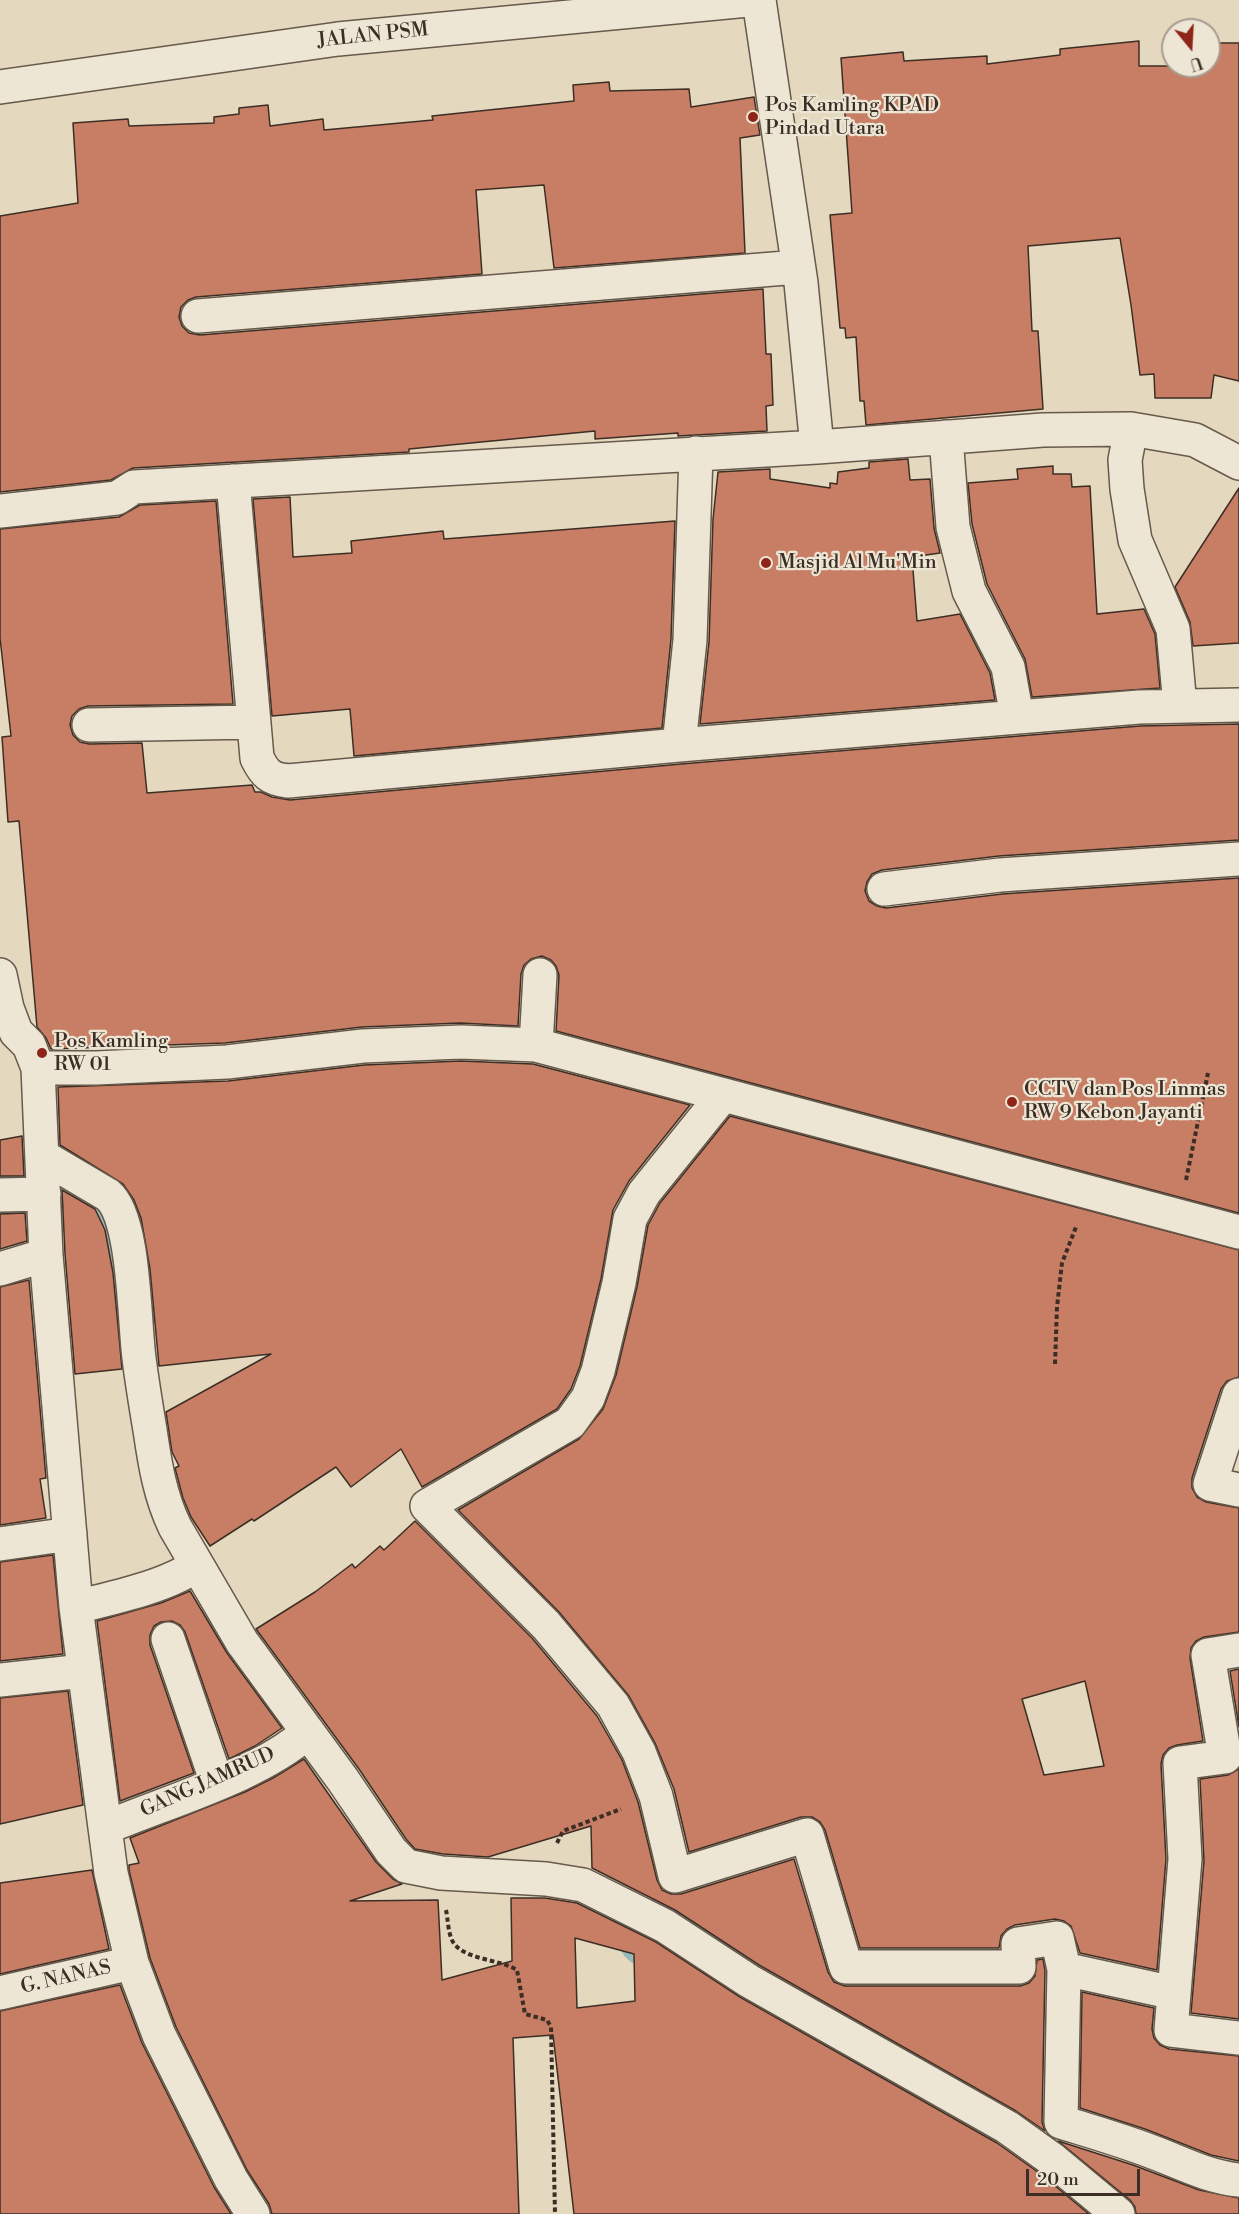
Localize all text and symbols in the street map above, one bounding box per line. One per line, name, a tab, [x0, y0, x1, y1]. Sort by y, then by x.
street label: JALAN PSM	[316, 18, 430, 54]
north arrow	[1161, 18, 1221, 78]
text: U	[1187, 52, 1205, 75]
place label: Pos Kamling KPAD Pindad Utara	[765, 94, 939, 141]
marker: Pos Kamling KPAD Pindad Utara	[746, 110, 760, 124]
place label: Masjid Al Mu'Min	[778, 551, 937, 575]
marker: Masjid Al Mu'Min	[759, 556, 773, 570]
place label: Pos Kamling RW 01	[54, 1030, 168, 1077]
marker: Pos Kamling RW 01	[35, 1046, 49, 1060]
place label: CCTV dan Pos Linmas RW 9 Kebon Jayanti	[1024, 1078, 1226, 1125]
marker: CCTV dan Pos Linmas RW 9 Kebon Jayanti	[1005, 1095, 1019, 1109]
street label: GANG JAMRUD	[137, 1743, 279, 1823]
street label: G. NANAS	[19, 1956, 113, 2000]
scale bar	[1029, 2157, 1143, 2195]
text: 20 m	[1037, 2168, 1079, 2191]

